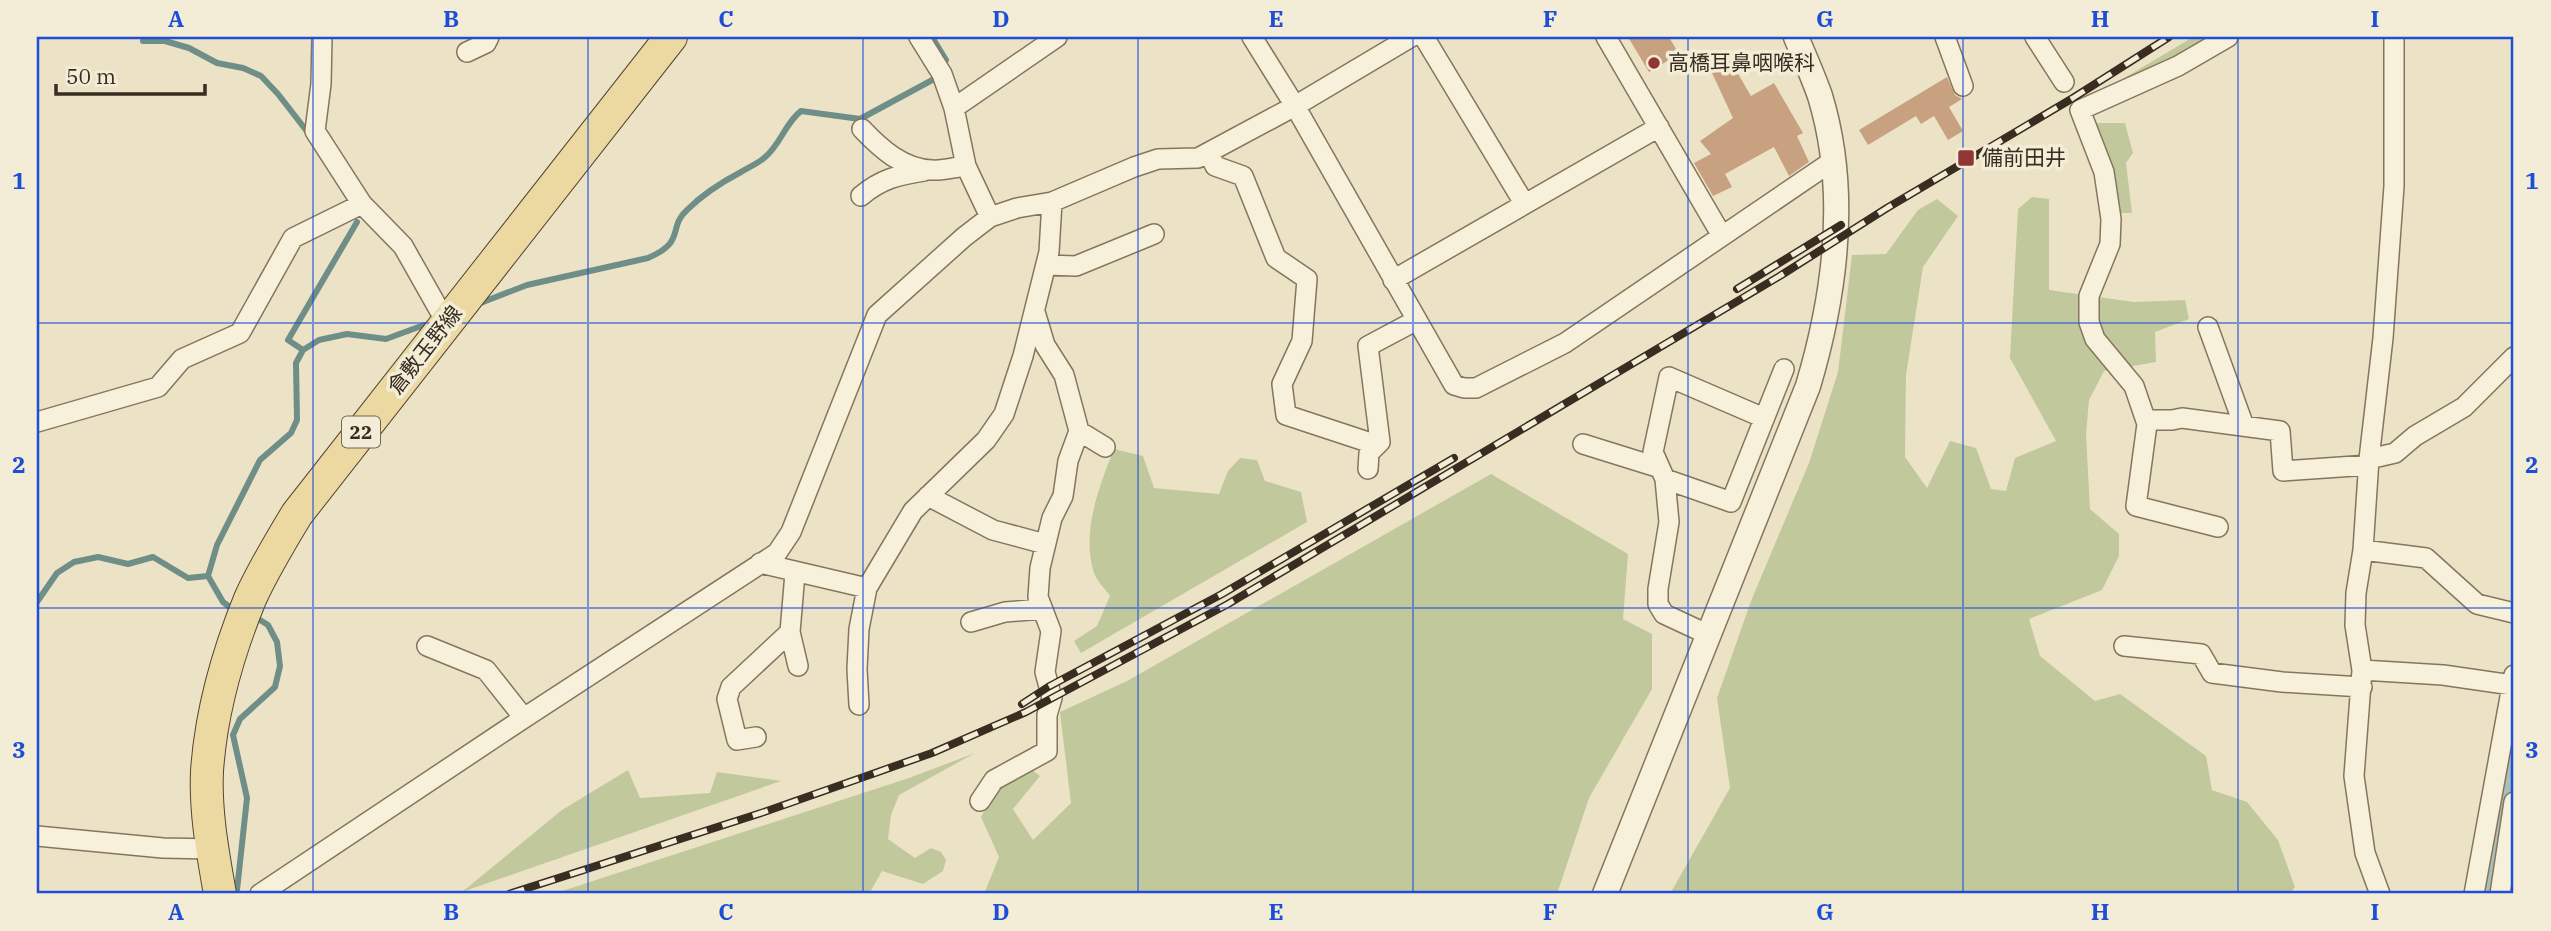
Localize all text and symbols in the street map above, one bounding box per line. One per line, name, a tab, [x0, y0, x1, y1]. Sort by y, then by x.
text: A	[168, 3, 184, 33]
text: B	[443, 3, 459, 33]
text: C	[718, 3, 734, 33]
text: D	[992, 3, 1010, 33]
text: E	[1268, 3, 1284, 33]
text: F	[1543, 3, 1557, 33]
text: G	[1816, 3, 1834, 33]
text: H	[2091, 3, 2109, 33]
text: I	[2371, 3, 2379, 33]
place label: 高橋耳鼻咽喉科	[1668, 48, 1815, 76]
scale bar	[56, 52, 205, 96]
marker: 高橋耳鼻咽喉科	[1646, 55, 1662, 71]
text: 50 m	[66, 62, 116, 90]
place label: 備前田井	[1982, 143, 2066, 171]
marker: 備前田井	[1956, 148, 1976, 168]
text: 1	[12, 165, 26, 195]
text: 1	[2525, 165, 2539, 195]
street label: 倉敷玉野線	[381, 299, 468, 399]
road number: 22	[342, 416, 380, 448]
text: 2	[12, 449, 26, 479]
text: 2	[2525, 449, 2539, 479]
text: 3	[12, 734, 26, 764]
text: 3	[2525, 734, 2539, 764]
text: A	[168, 896, 184, 926]
text: B	[443, 896, 459, 926]
text: C	[718, 896, 734, 926]
text: D	[992, 896, 1010, 926]
text: E	[1268, 896, 1284, 926]
text: F	[1543, 896, 1557, 926]
text: G	[1816, 896, 1834, 926]
text: H	[2091, 896, 2109, 926]
text: I	[2371, 896, 2379, 926]

